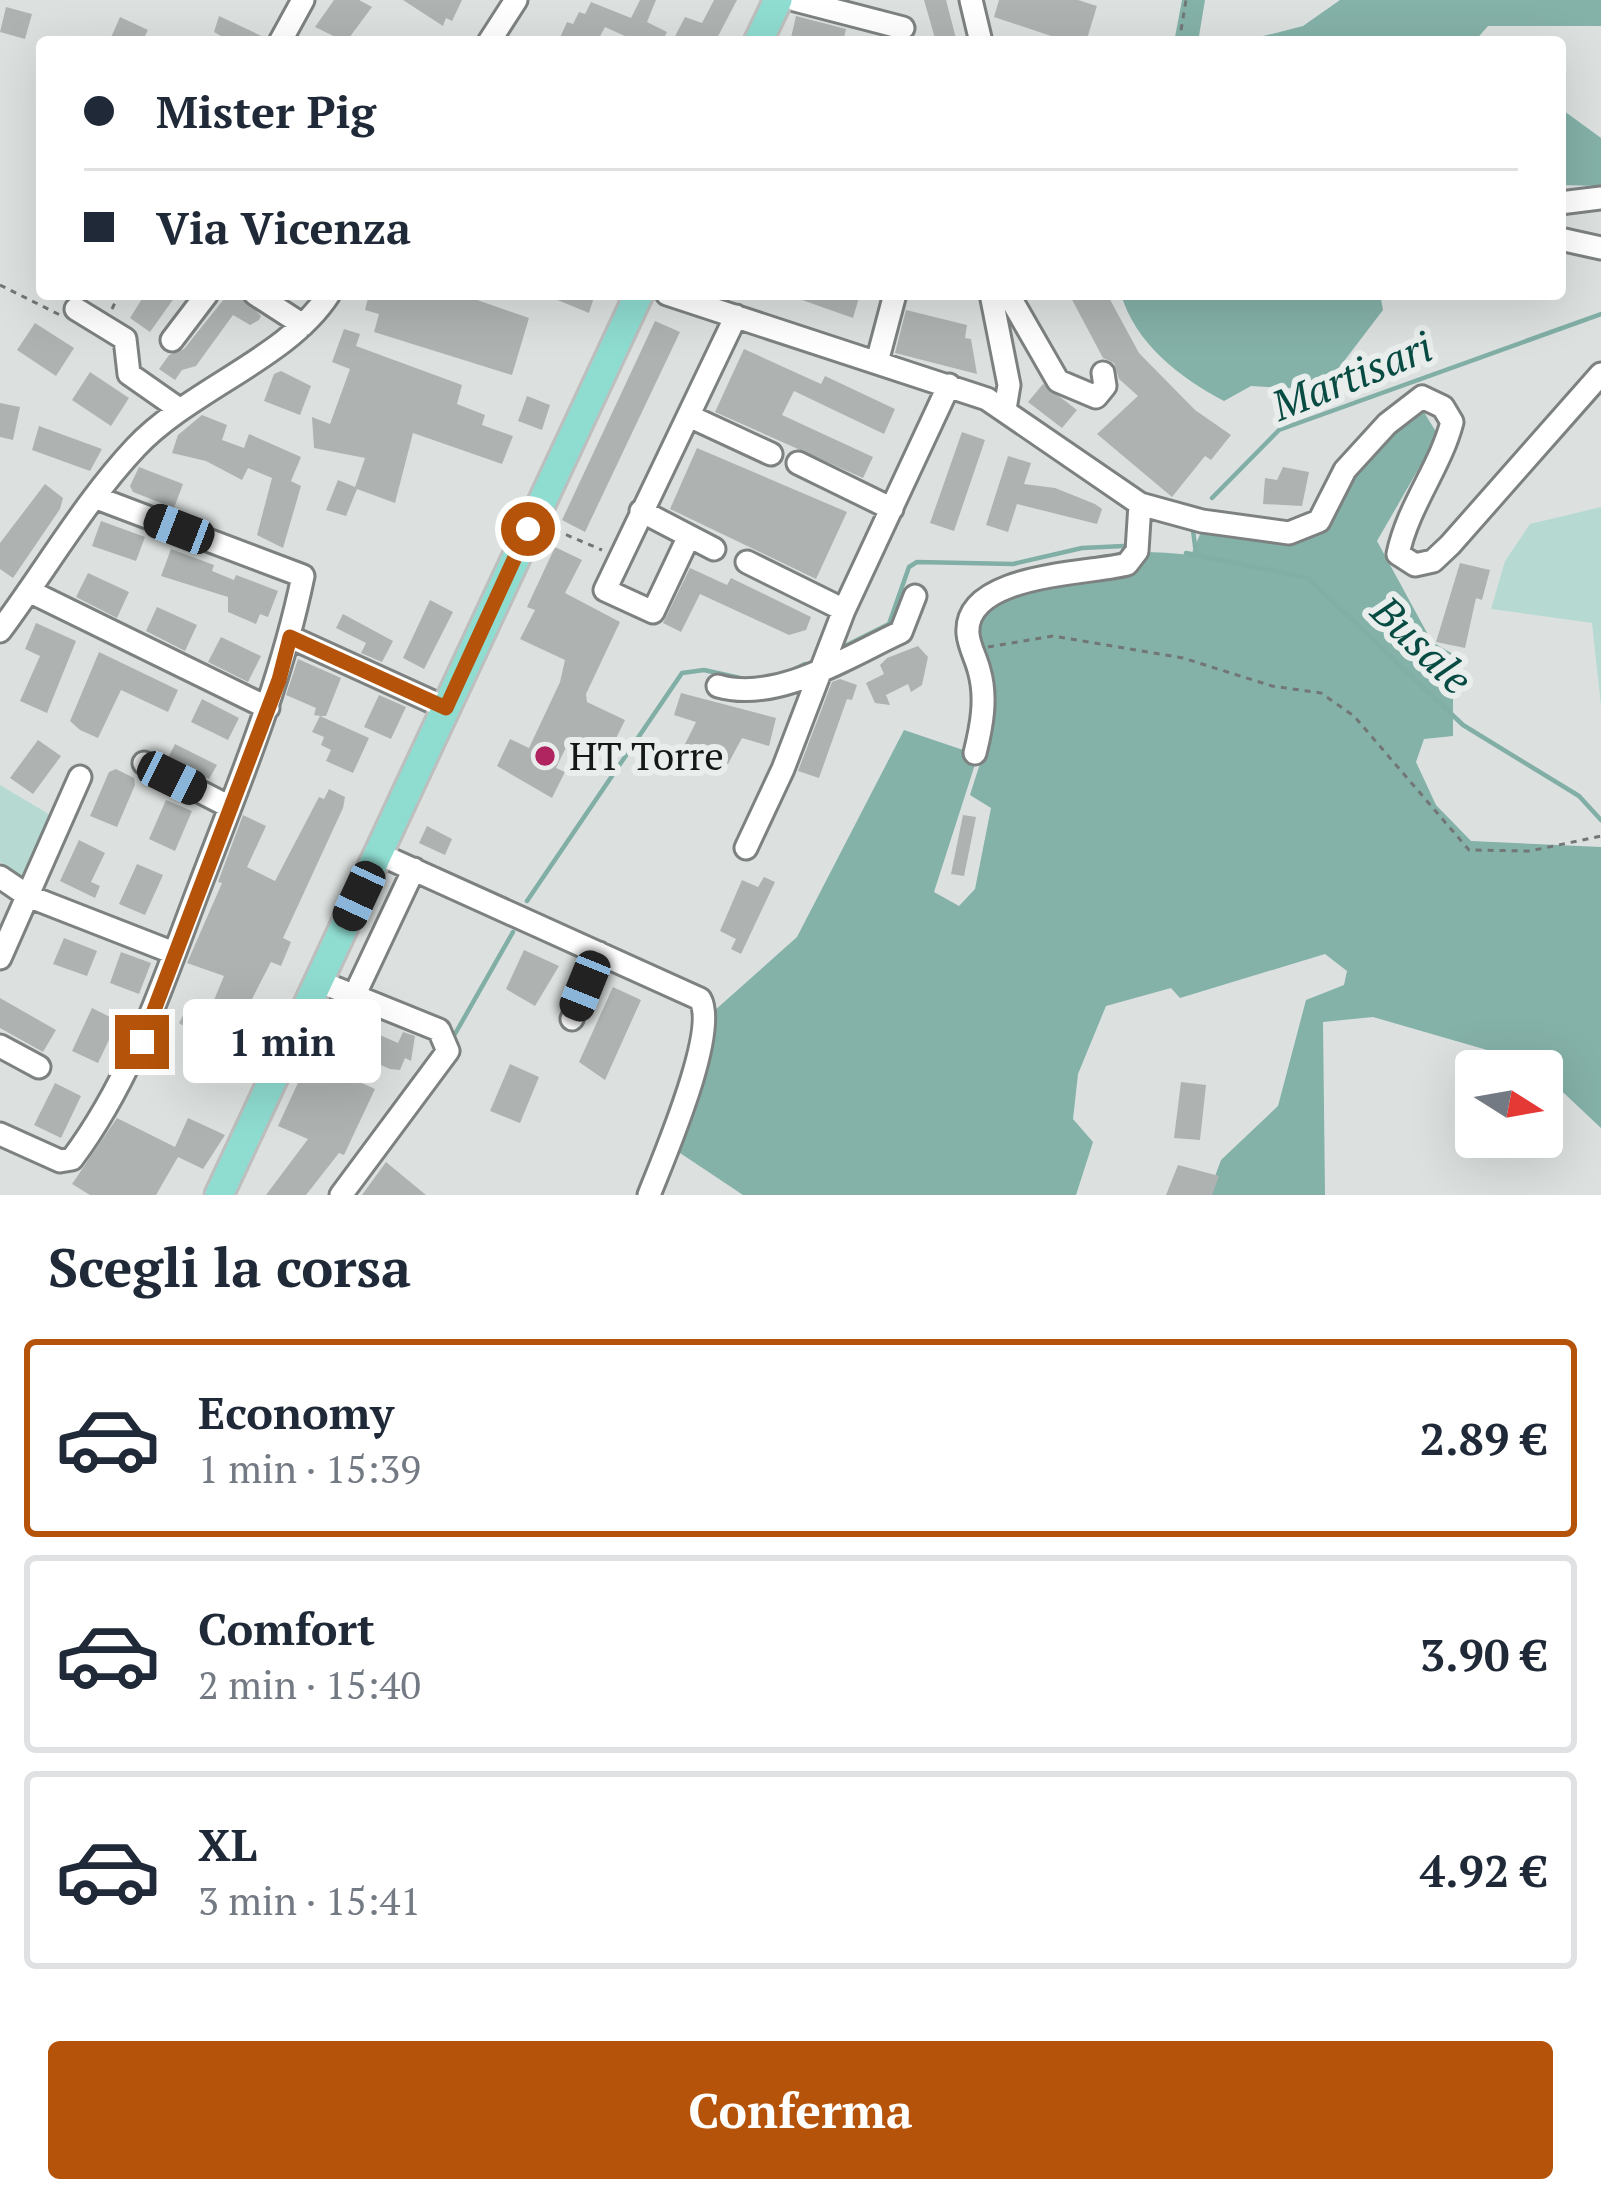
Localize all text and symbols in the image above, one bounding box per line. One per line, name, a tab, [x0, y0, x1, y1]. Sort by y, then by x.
text: Mister Pig	[156, 81, 376, 141]
text: Via Vicenza	[156, 197, 411, 257]
water label: Martisari	[1262, 317, 1440, 433]
car	[139, 499, 219, 559]
route start	[501, 502, 555, 556]
water label: Busale	[1360, 582, 1485, 706]
place label: HT Torre	[569, 729, 724, 781]
marker: HT Torre	[532, 743, 558, 769]
car	[132, 746, 212, 810]
car	[327, 856, 391, 936]
car	[555, 946, 615, 1026]
callout: 1 min	[184, 1000, 382, 1084]
route end	[115, 1015, 169, 1069]
text: 1 min	[229, 1015, 335, 1067]
north arrow	[1455, 1050, 1563, 1158]
map controls	[1455, 1050, 1563, 1158]
text: Scegli la corsa	[48, 1231, 411, 1302]
text: Economy	[198, 1382, 394, 1442]
icon: car	[54, 1384, 162, 1492]
text: 2.89 €	[1420, 1408, 1547, 1468]
text: 1 min · 15:39	[198, 1442, 421, 1494]
text: Comfort	[198, 1598, 375, 1658]
icon: car	[54, 1600, 162, 1708]
text: 3.90 €	[1420, 1624, 1547, 1684]
text: 2 min · 15:40	[198, 1658, 421, 1710]
text: XL	[198, 1814, 257, 1874]
icon: car	[54, 1816, 162, 1924]
text: 4.92 €	[1420, 1840, 1547, 1900]
text: 3 min · 15:41	[198, 1874, 421, 1926]
button: Conferma	[48, 2041, 1553, 2179]

